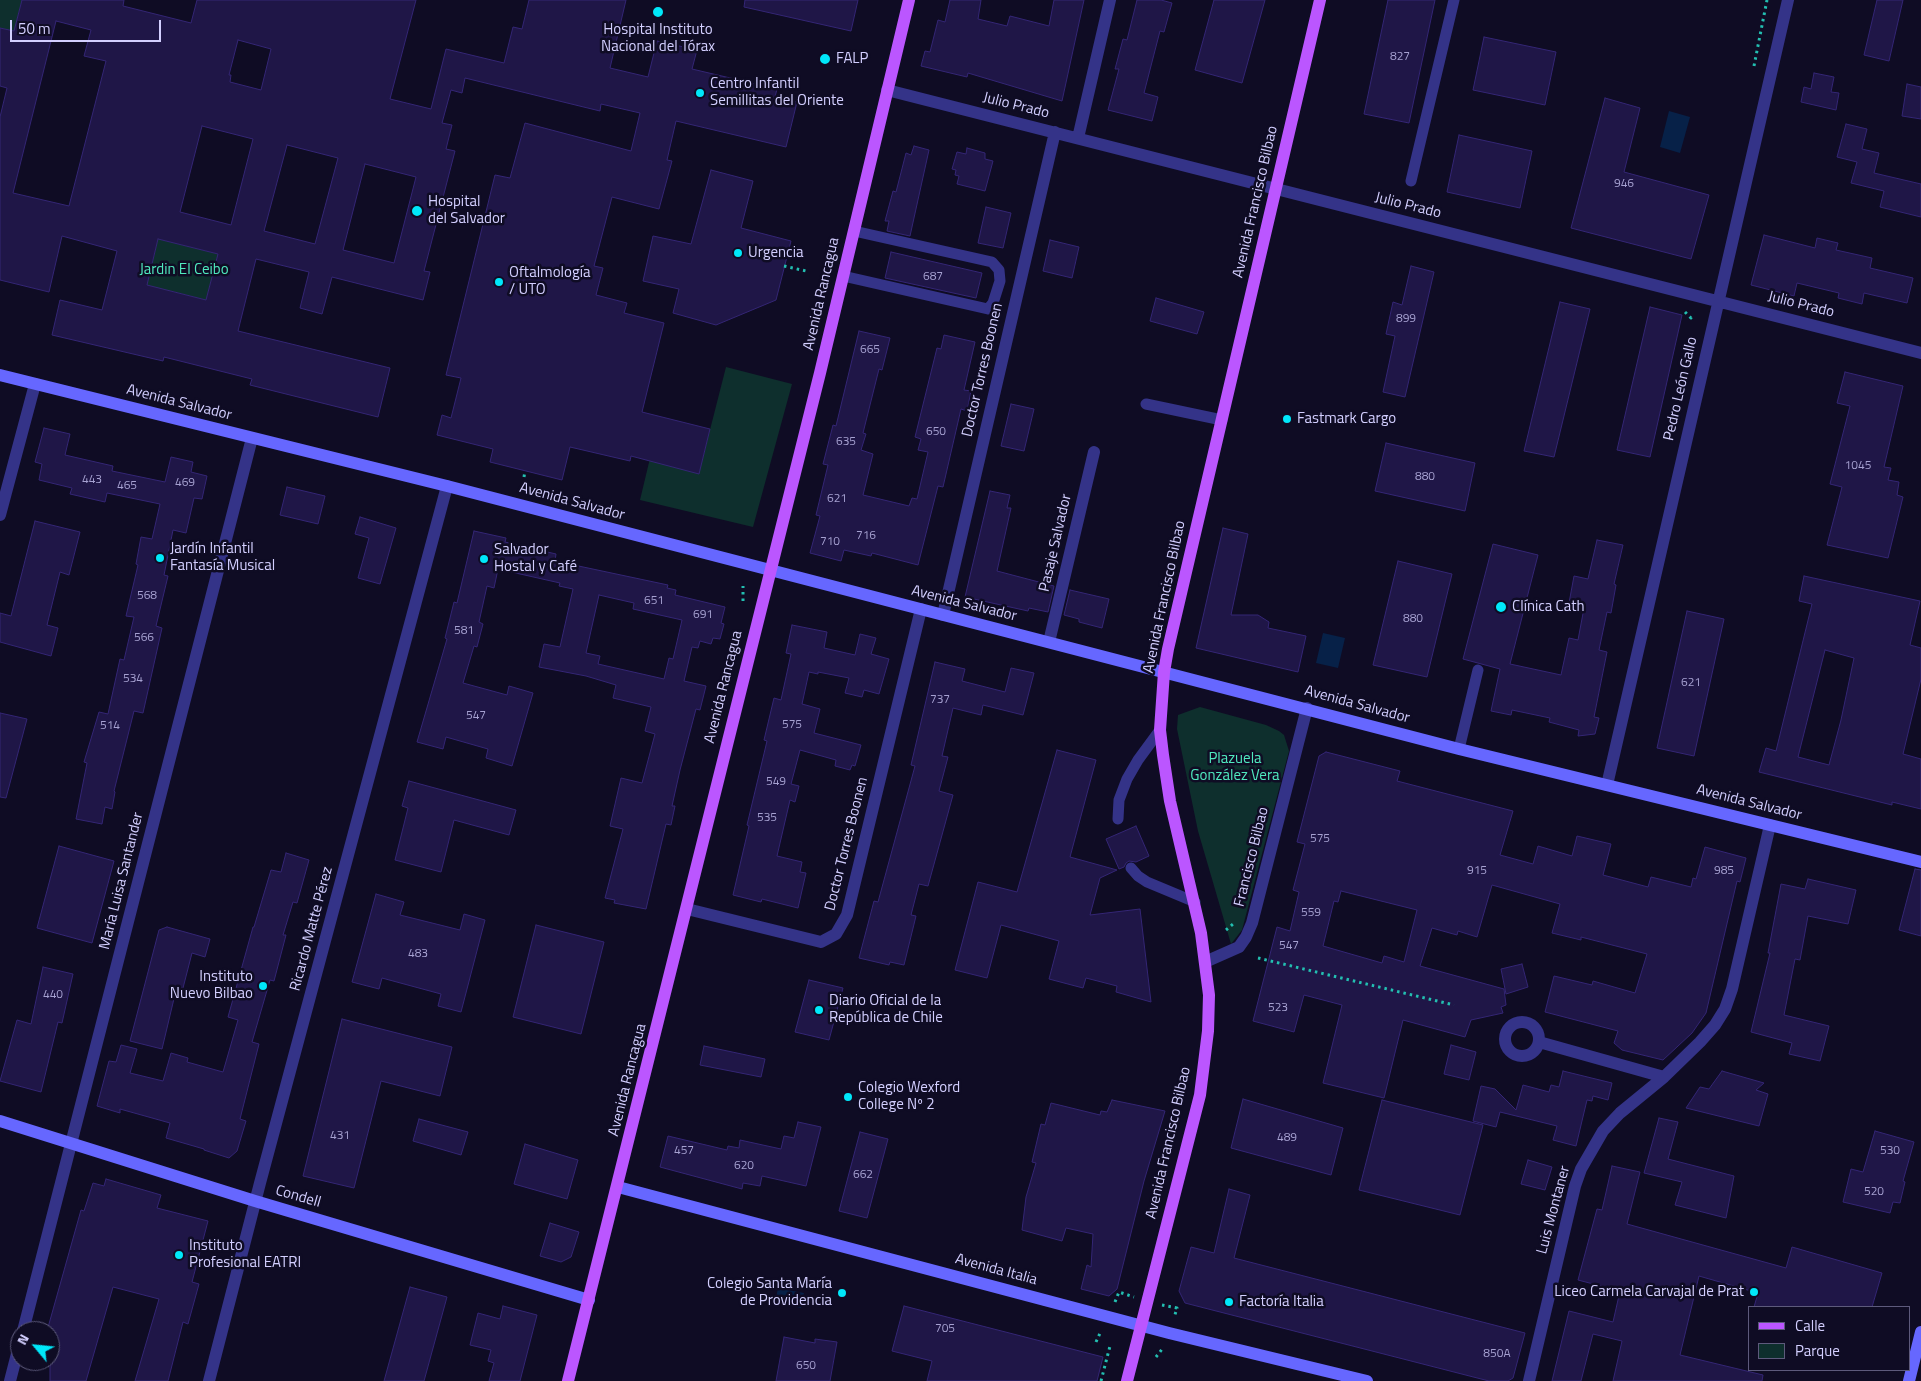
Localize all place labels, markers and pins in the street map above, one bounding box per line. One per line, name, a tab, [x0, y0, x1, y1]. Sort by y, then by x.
marker: Hospital Instituto Nacional del Tórax	[651, 5, 665, 19]
place label: Hospital Instituto Nacional del Tórax	[601, 21, 715, 56]
place label: FALP	[836, 50, 868, 68]
marker: FALP	[818, 52, 832, 66]
place label: Centro Infantil Semillitas del Oriente	[710, 75, 844, 110]
marker: Centro Infantil Semillitas del Oriente	[694, 87, 706, 99]
place label: Hospital del Salvador	[428, 193, 505, 228]
marker: Hospital del Salvador	[410, 204, 424, 218]
place label: Urgencia	[748, 244, 803, 262]
marker: Urgencia	[732, 247, 744, 259]
place label: Oftalmología / UTO	[509, 264, 590, 299]
marker: Oftalmología / UTO	[493, 276, 505, 288]
place label: Fastmark Cargo	[1297, 410, 1396, 428]
marker: Fastmark Cargo	[1281, 413, 1293, 425]
place label: Jardín Infantil Fantasía Musical	[170, 540, 275, 575]
place label: Salvador Hostal y Café	[494, 541, 577, 576]
marker: Jardín Infantil Fantasía Musical	[154, 552, 166, 564]
marker: Salvador Hostal y Café	[478, 553, 490, 565]
place label: Clínica Cath	[1512, 598, 1585, 616]
marker: Clínica Cath	[1494, 600, 1508, 614]
place label: Instituto Nuevo Bilbao	[170, 968, 253, 1003]
marker: Instituto Nuevo Bilbao	[257, 980, 269, 992]
place label: Diario Oficial de la República de Chile	[829, 992, 943, 1027]
marker: Diario Oficial de la República de Chile	[813, 1004, 825, 1016]
place label: Colegio Wexford College Nº 2	[858, 1079, 960, 1114]
marker: Colegio Wexford College Nº 2	[842, 1091, 854, 1103]
place label: Instituto Profesional EATRI	[189, 1237, 301, 1272]
marker: Instituto Profesional EATRI	[173, 1249, 185, 1261]
place label: Colegio Santa María de Providencia	[707, 1275, 832, 1310]
place label: Liceo Carmela Carvajal de Prat	[1554, 1283, 1744, 1301]
marker: Liceo Carmela Carvajal de Prat	[1748, 1286, 1760, 1298]
marker: Colegio Santa María de Providencia	[836, 1287, 848, 1299]
place label: Factoría Italia	[1239, 1293, 1324, 1311]
marker: Factoría Italia	[1223, 1296, 1235, 1308]

